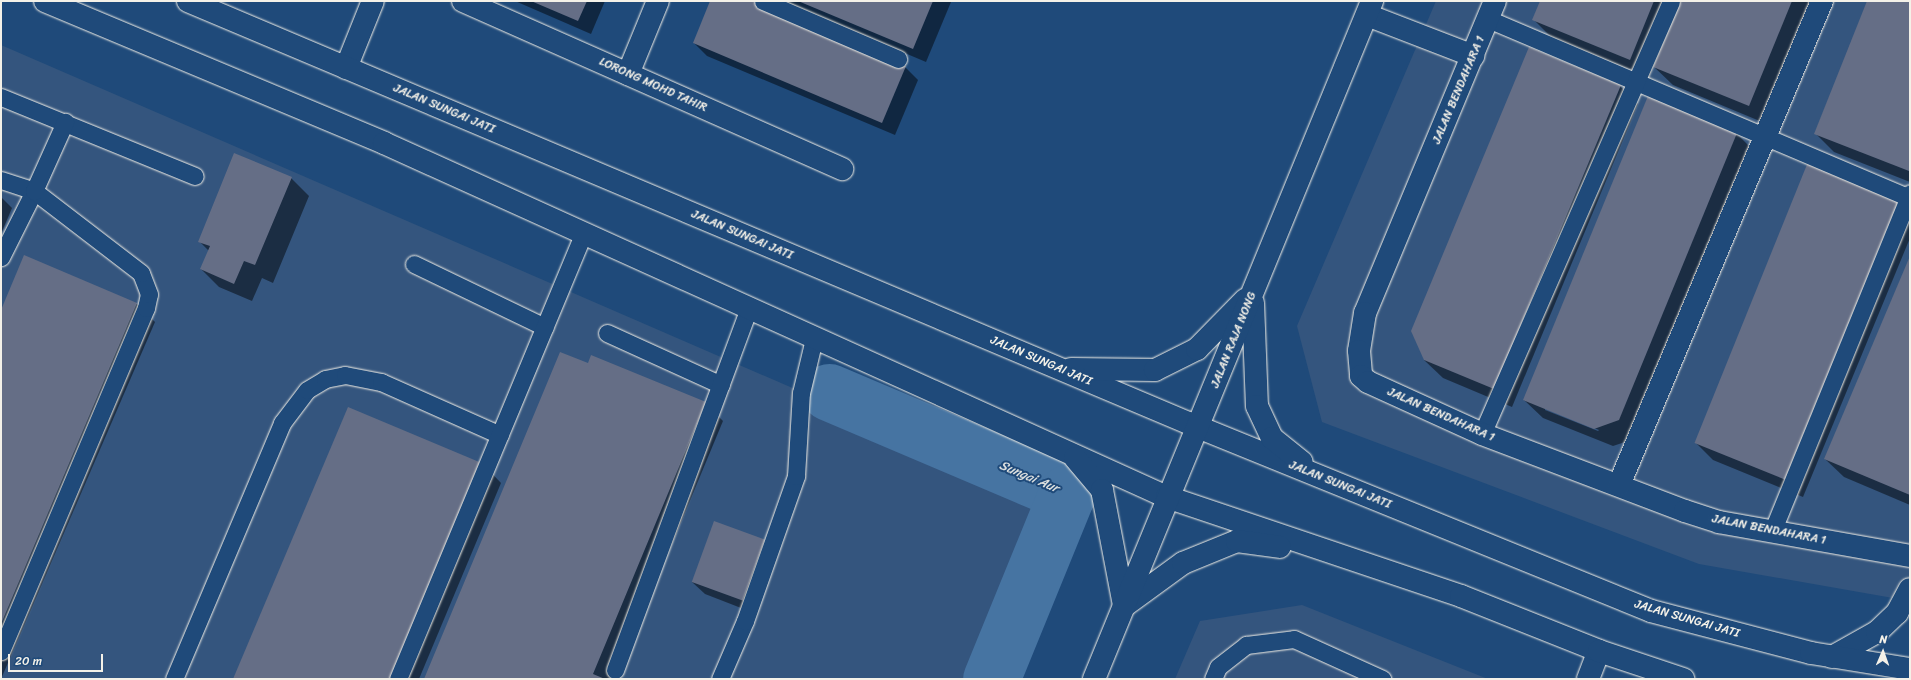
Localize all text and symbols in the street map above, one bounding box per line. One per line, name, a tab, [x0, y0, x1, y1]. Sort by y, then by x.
street label: JALAN BENDAHARA 1	[1430, 34, 1488, 146]
street label: LORONG MOHD TAHIR	[597, 55, 709, 115]
street label: JALAN SUNGAI JATI	[391, 81, 497, 137]
street label: JALAN SUNGAI JATI	[689, 207, 795, 263]
street label: JALAN RAJA NONG	[1208, 290, 1260, 390]
street label: JALAN SUNGAI JATI	[988, 333, 1094, 389]
street label: JALAN BENDAHARA 1	[1385, 385, 1497, 445]
water label: Sungai Aur	[997, 458, 1061, 496]
street label: JALAN SUNGAI JATI	[1287, 458, 1393, 512]
street label: JALAN BENDAHARA 1	[1711, 512, 1827, 548]
street label: JALAN SUNGAI JATI	[1633, 597, 1741, 641]
text: N	[1879, 630, 1888, 649]
north arrow	[1863, 632, 1903, 672]
scale bar	[10, 646, 105, 672]
text: 20 m	[15, 650, 42, 672]

